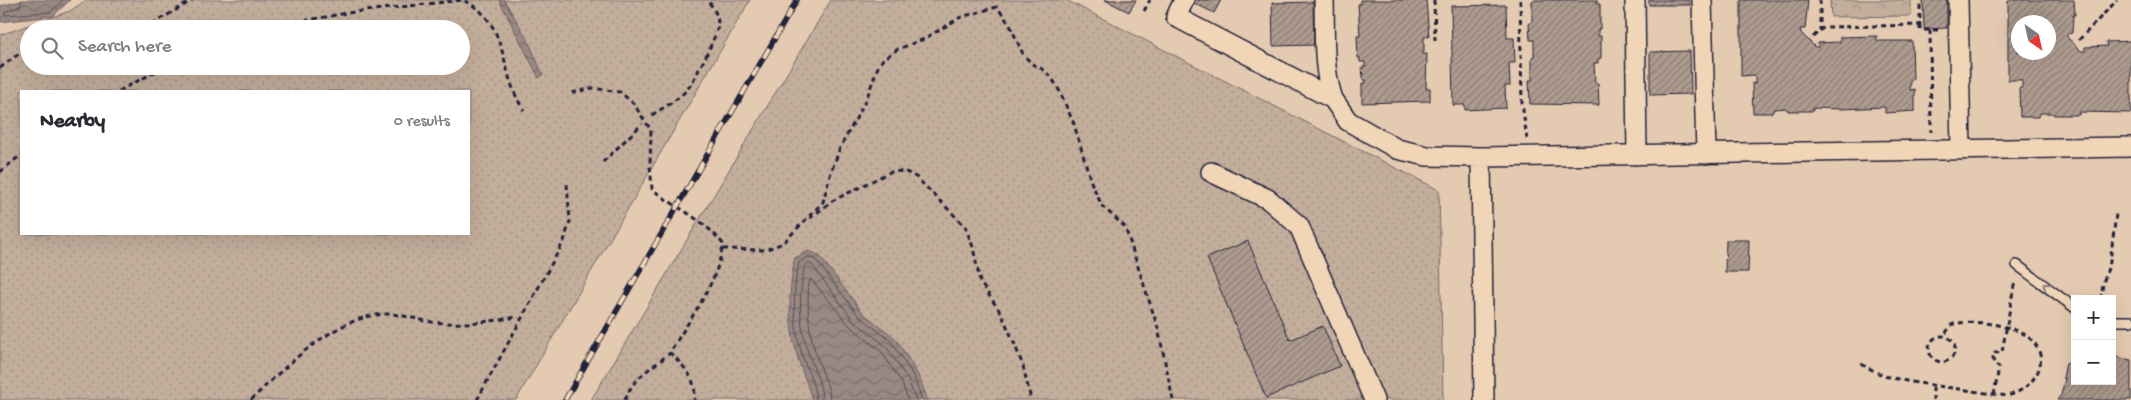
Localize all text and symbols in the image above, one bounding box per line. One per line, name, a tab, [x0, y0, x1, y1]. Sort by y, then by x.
north arrow	[2011, 15, 2056, 60]
search box	[20, 20, 470, 75]
icon: search	[38, 34, 66, 62]
text: Search here	[78, 36, 172, 59]
text: Nearby	[40, 110, 105, 135]
text: 0 results	[394, 113, 450, 132]
one-way arrow	[2042, 283, 2052, 292]
map controls	[2071, 295, 2116, 385]
button: +	[2071, 295, 2116, 340]
button: −	[2071, 340, 2116, 385]

